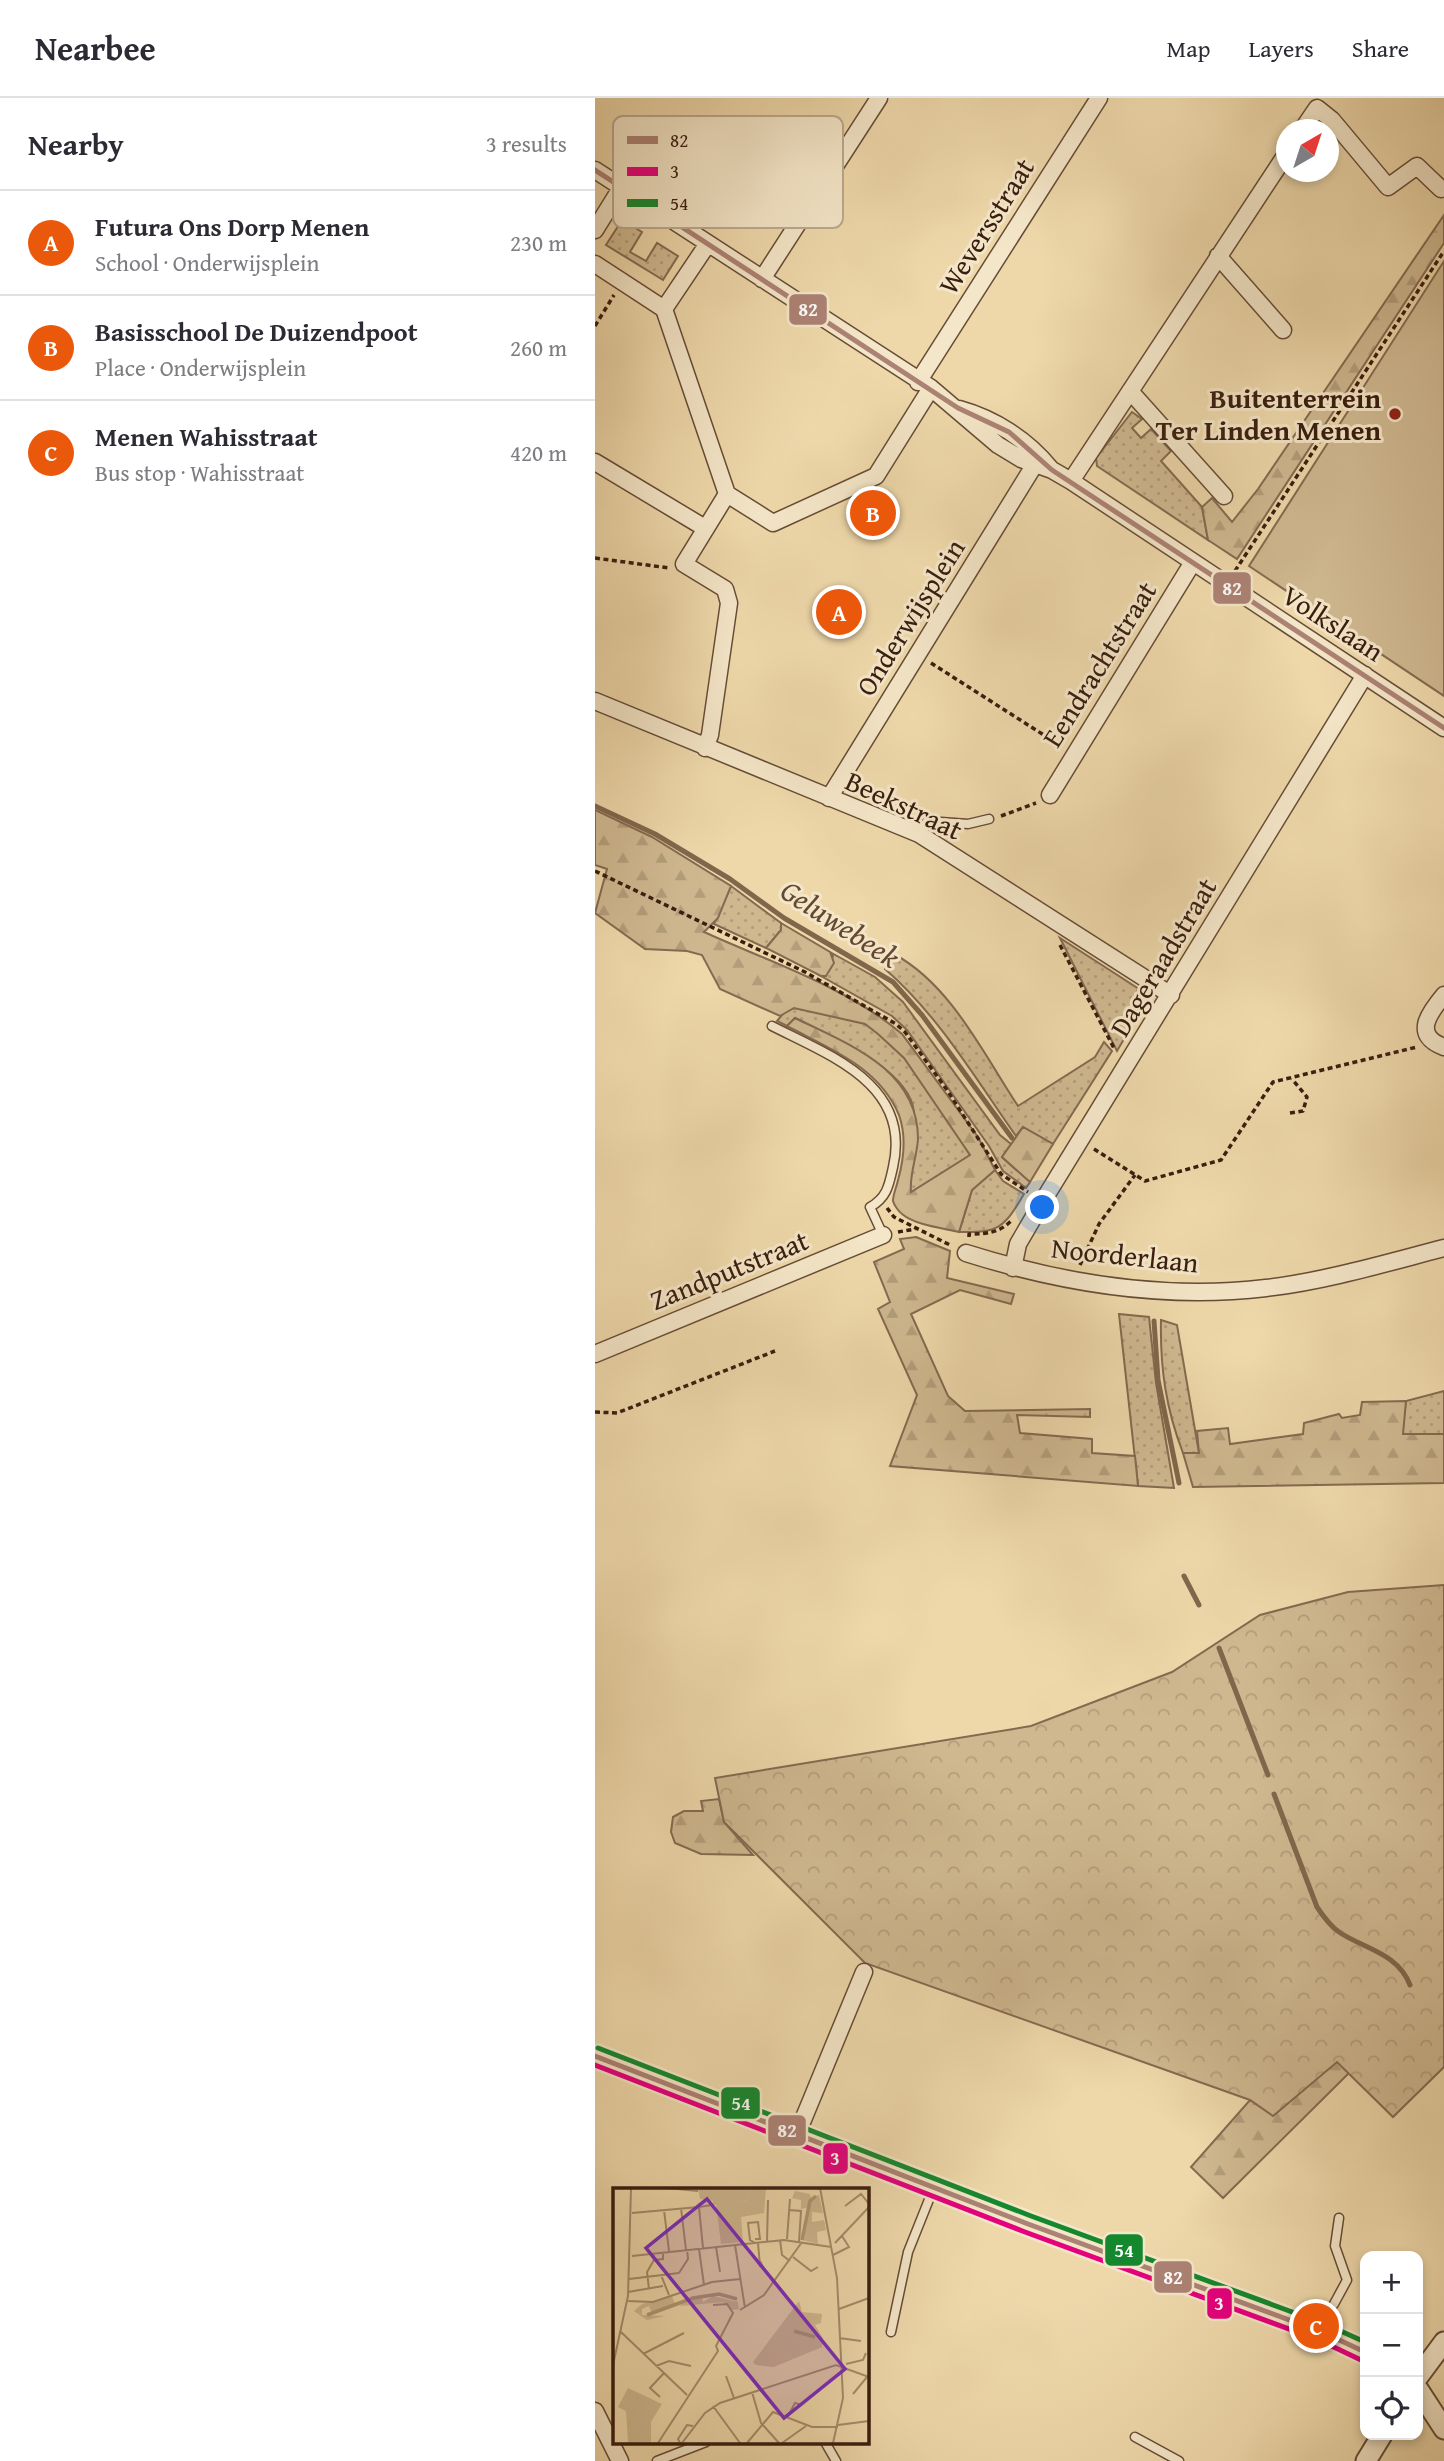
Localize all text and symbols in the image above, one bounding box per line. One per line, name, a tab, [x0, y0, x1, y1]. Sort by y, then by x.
text: Nearbee	[35, 24, 156, 72]
text: Map	[1167, 31, 1210, 66]
text: Layers	[1248, 31, 1314, 66]
text: Share	[1352, 31, 1409, 66]
legend	[613, 116, 843, 228]
north arrow	[1276, 119, 1339, 182]
text: Nearby	[28, 122, 124, 166]
text: 82	[670, 126, 688, 154]
text: 3 results	[486, 127, 567, 160]
street label: Weversstraat	[928, 150, 1044, 302]
text: 3	[670, 157, 679, 185]
text: 54	[670, 189, 688, 217]
text: Futura Ons Dorp Menen	[95, 207, 369, 246]
text: A	[44, 226, 58, 259]
text: 230 m	[510, 226, 567, 259]
text: School · Onderwijsplein	[95, 246, 319, 279]
line badge: 82	[788, 293, 828, 326]
text: 82	[798, 295, 818, 323]
text: Basisschool De Duizendpoot	[95, 312, 418, 351]
text: B	[44, 331, 58, 364]
text: 260 m	[510, 331, 567, 364]
text: Place · Onderwijsplein	[95, 351, 306, 384]
place label: Buitenterrein Ter Linden Menen	[1156, 377, 1381, 450]
marker: Buitenterrein Ter Linden Menen	[1387, 406, 1403, 422]
text: Menen Wahisstraat	[95, 417, 318, 456]
text: C	[44, 436, 58, 469]
text: 420 m	[510, 436, 567, 469]
text: Bus stop · Wahisstraat	[95, 456, 304, 489]
pin: B	[850, 487, 896, 539]
street label: Onderwijsplein	[845, 530, 974, 703]
line badge: 82	[1212, 571, 1252, 605]
street label: Eendrachtstraat	[1031, 573, 1166, 755]
text: 82	[1222, 574, 1242, 602]
street label: Volkslaan	[1274, 574, 1393, 671]
pin: A	[816, 586, 862, 638]
street label: Beekstraat	[839, 760, 970, 850]
water label: Geluwebeek	[772, 868, 909, 978]
street label: Dageraadstraat	[1099, 870, 1226, 1044]
your location	[1025, 1190, 1059, 1224]
street label: Zandputstraat	[643, 1219, 814, 1320]
street label: Noorderlaan	[1049, 1226, 1201, 1283]
line badge: 54	[720, 2086, 761, 2120]
text: 54	[731, 2089, 751, 2117]
line badge: 82	[767, 2114, 807, 2147]
text: 82	[777, 2116, 797, 2144]
line badge: 3	[822, 2142, 849, 2175]
text: 3	[830, 2144, 840, 2172]
inset map	[613, 2188, 868, 2444]
line badge: 54	[1104, 2233, 1144, 2267]
text: 54	[1114, 2236, 1134, 2264]
map controls	[1360, 2251, 1423, 2440]
button: +	[1360, 2251, 1423, 2314]
line badge: 82	[1153, 2260, 1193, 2294]
text: 82	[1163, 2263, 1183, 2291]
line badge: 3	[1206, 2287, 1233, 2320]
text: 3	[1214, 2289, 1224, 2317]
pin: C	[1293, 2300, 1339, 2352]
button: −	[1360, 2314, 1423, 2377]
button: locate	[1360, 2377, 1423, 2440]

